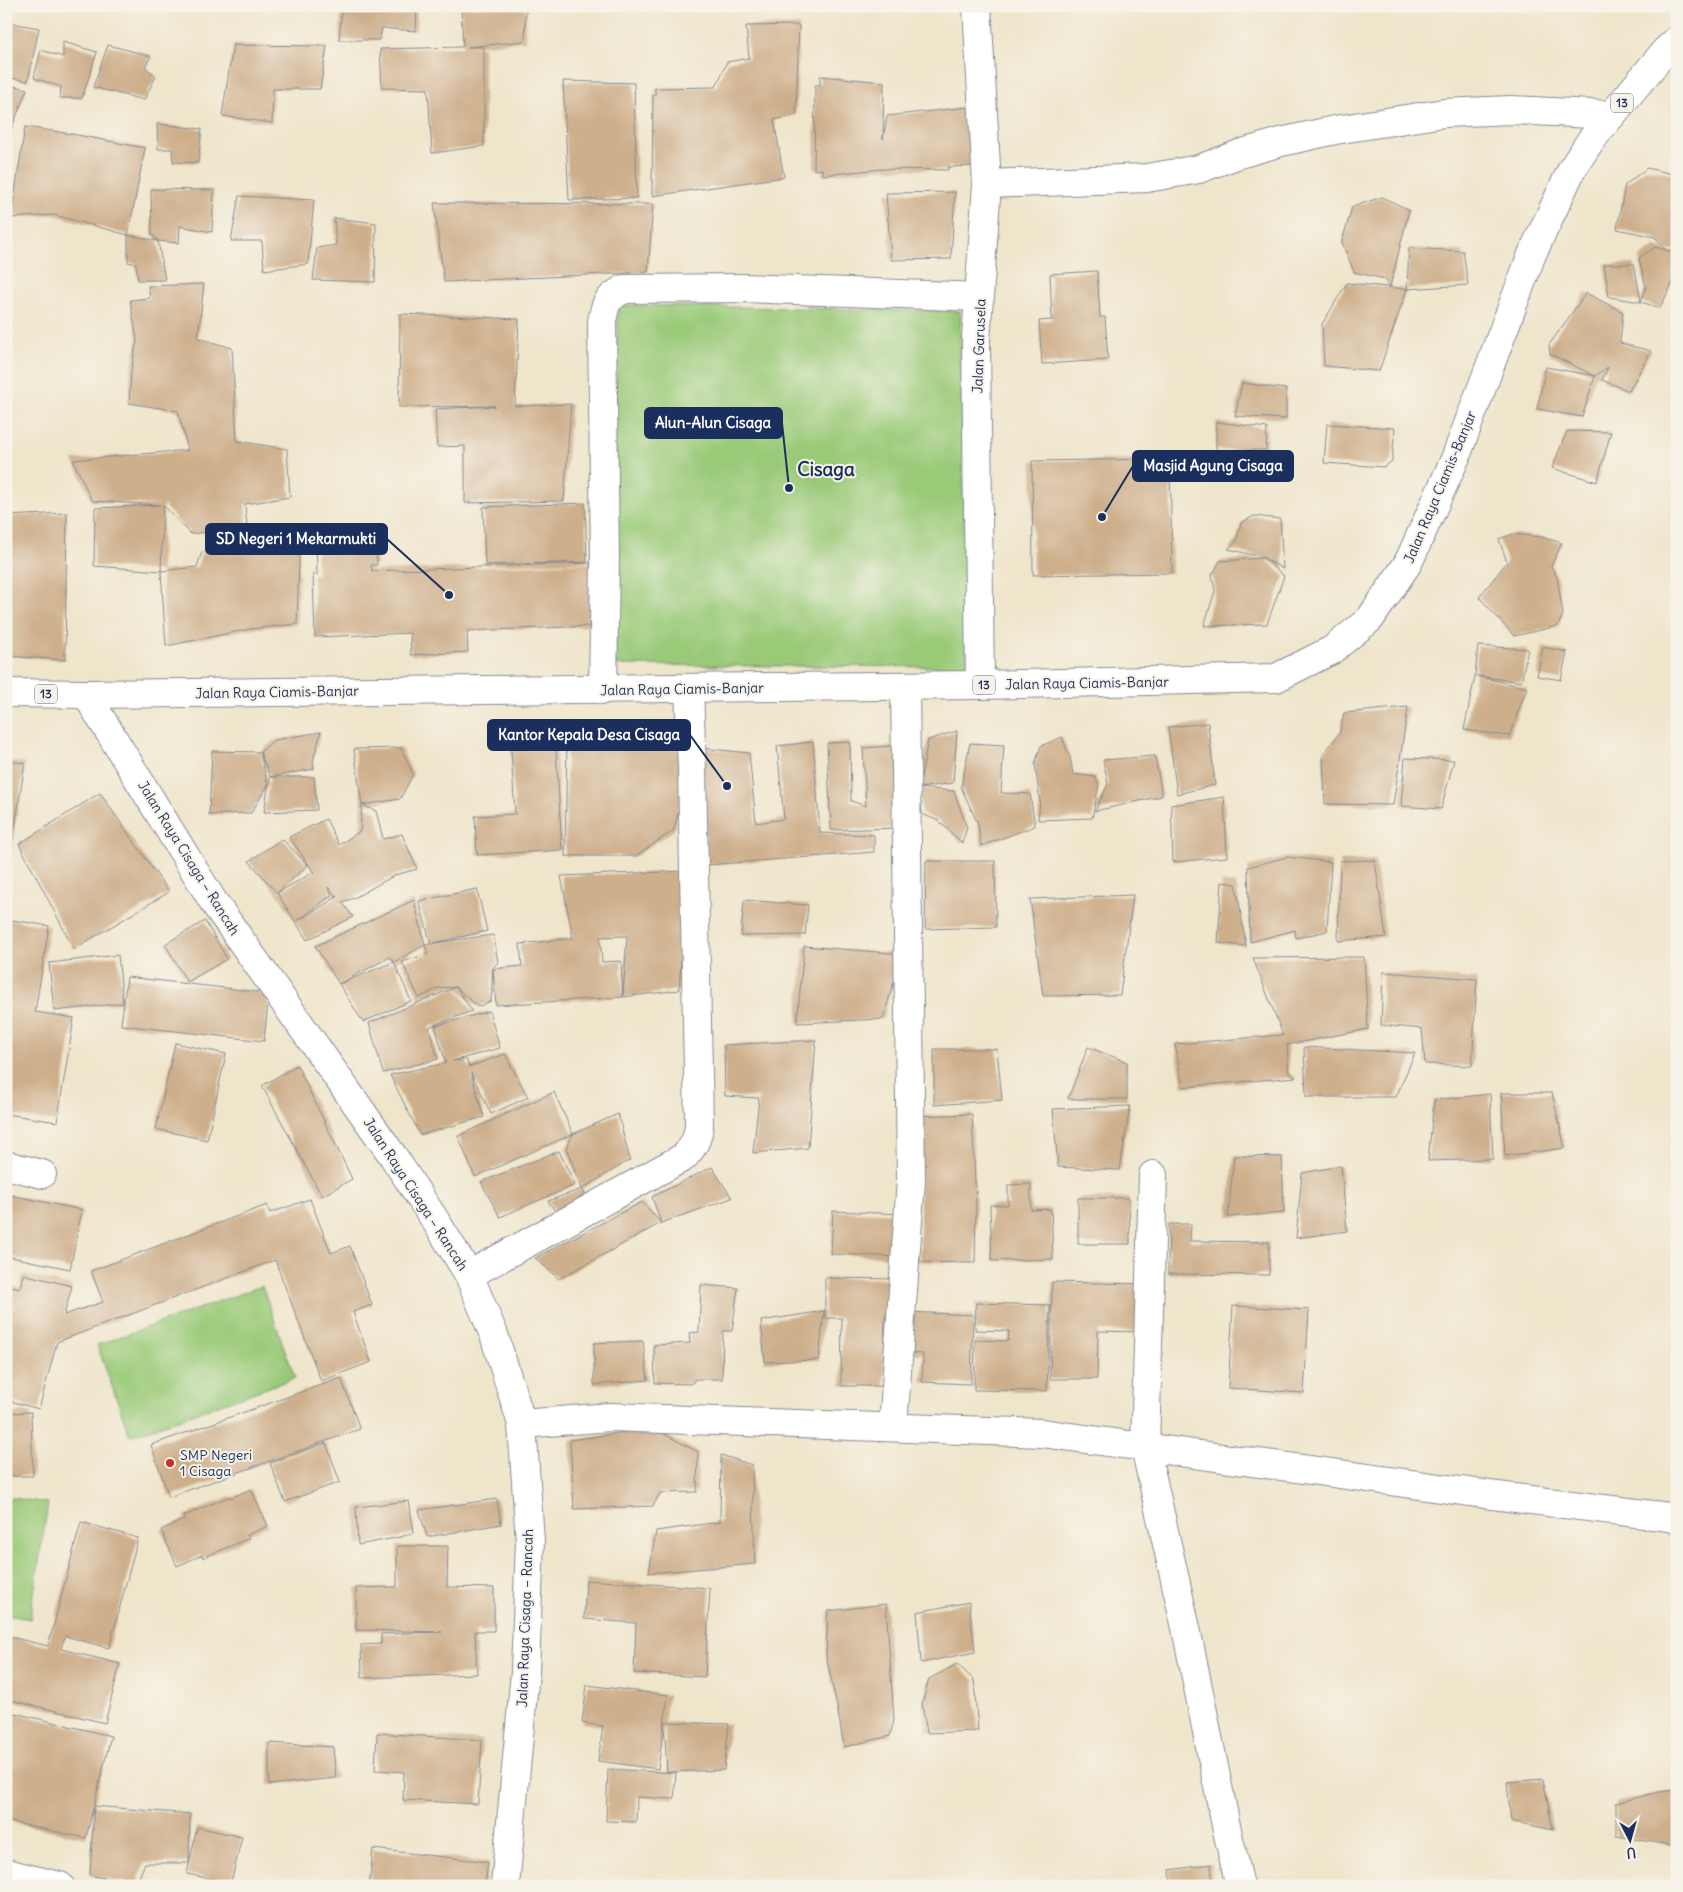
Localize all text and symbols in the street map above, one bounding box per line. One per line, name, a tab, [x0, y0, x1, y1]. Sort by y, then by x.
road number: 13	[1611, 94, 1633, 112]
street label: Jalan Garusela	[968, 298, 990, 394]
callout: Alun-Alun Cisaga	[645, 408, 782, 438]
street label: Jalan Raya Ciamis-Banjar	[1400, 408, 1480, 566]
text: Alun-Alun Cisaga	[655, 413, 772, 433]
callout: Masjid Agung Cisaga	[1133, 451, 1293, 481]
text: Masjid Agung Cisaga	[1143, 456, 1283, 476]
district label: Cisaga	[797, 457, 855, 481]
callout: SD Negeri 1 Mekarmukti	[206, 524, 387, 554]
text: SD Negeri 1 Mekarmukti	[216, 529, 376, 549]
street label: Jalan Raya Ciamis-Banjar	[1005, 673, 1169, 693]
road number: 13	[973, 676, 995, 694]
street label: Jalan Raya Ciamis-Banjar	[600, 679, 764, 699]
street label: Jalan Raya Ciamis-Banjar	[195, 682, 359, 702]
road number: 13	[35, 684, 57, 704]
callout: Kantor Kepala Desa Cisaga	[488, 720, 690, 750]
text: Kantor Kepala Desa Cisaga	[498, 725, 681, 745]
street label: Jalan Raya Cisaga – Rancah	[134, 777, 244, 939]
street label: Jalan Raya Cisaga – Rancah	[360, 1114, 472, 1274]
place label: SMP Negeri 1 Cisaga	[180, 1446, 252, 1480]
marker: SMP Negeri 1 Cisaga	[164, 1457, 176, 1469]
street label: Jalan Raya Cisaga – Rancah	[513, 1528, 537, 1708]
north arrow	[1606, 1814, 1656, 1864]
text: U	[1626, 1843, 1637, 1862]

